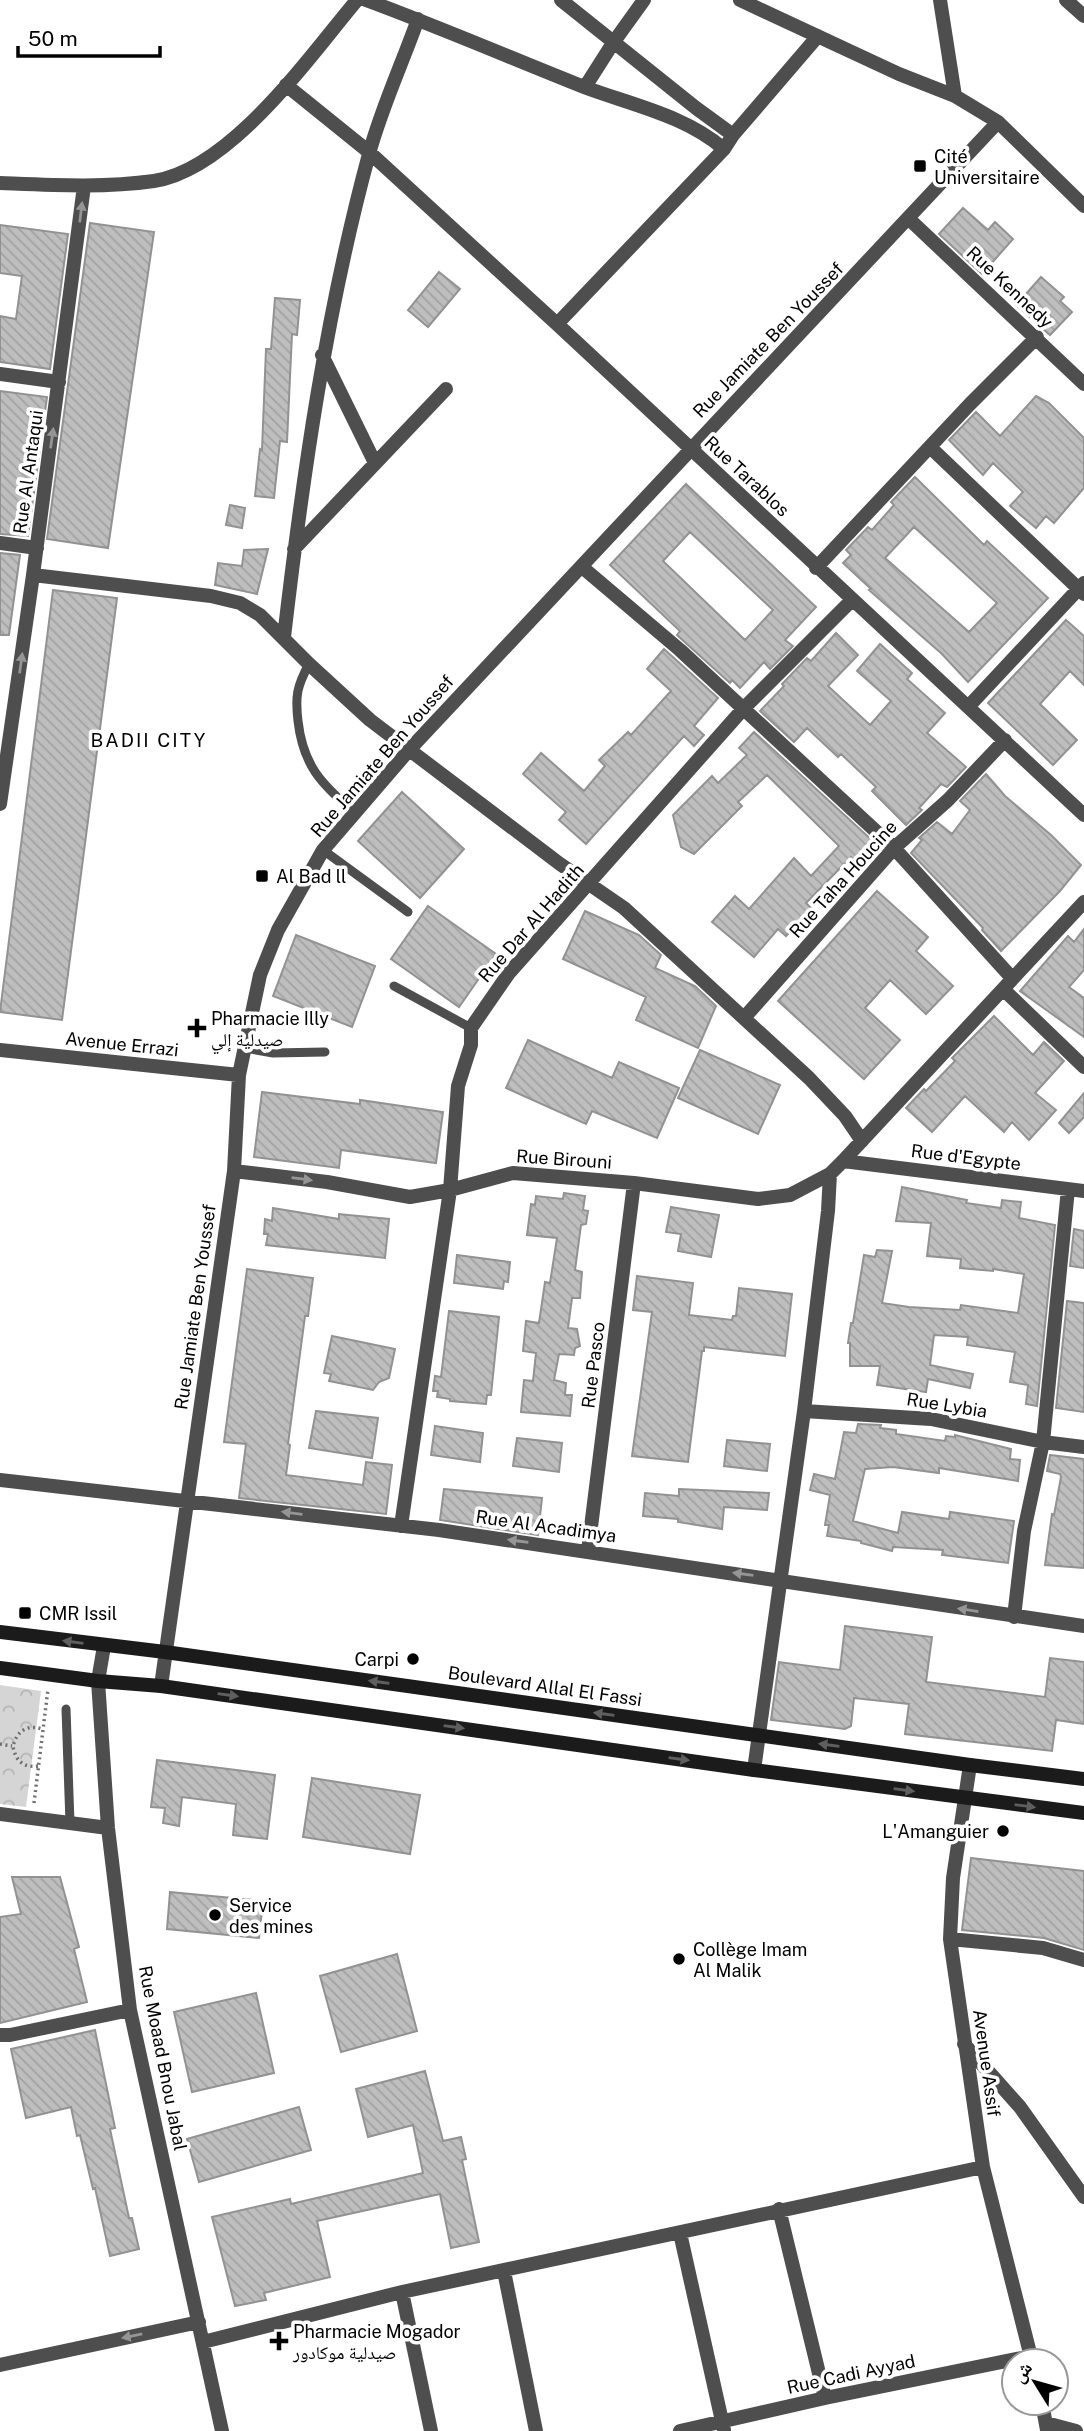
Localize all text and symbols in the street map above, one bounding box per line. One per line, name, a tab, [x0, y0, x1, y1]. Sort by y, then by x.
scale bar	[18, 14, 159, 58]
text: 50 m	[28, 26, 78, 51]
place label: Cité Universitaire	[934, 146, 1040, 188]
marker: Cité Universitaire	[912, 158, 928, 174]
one-way arrow	[76, 201, 87, 223]
street label: Rue Kennedy	[963, 242, 1058, 333]
street label: Rue Jamiate Ben Youssef	[688, 258, 848, 422]
street label: Rue Al Antaqui	[9, 409, 47, 535]
one-way arrow	[46, 427, 57, 449]
street label: Rue Tarablos	[700, 431, 794, 521]
one-way arrow	[16, 652, 27, 674]
street label: Rue Jamiate Ben Youssef	[306, 671, 458, 841]
district label: BADII CITY	[91, 729, 207, 751]
street label: Rue Taha Houcine	[785, 816, 901, 942]
street label: Rue Dar Al Hadith	[474, 860, 588, 986]
place label: Al Bad ll	[276, 866, 346, 887]
marker: Al Bad ll	[254, 868, 270, 884]
place label: Pharmacie Illy صيدلية إلي	[211, 1008, 329, 1054]
marker: Pharmacie Illy صيدلية إلي	[189, 1020, 205, 1036]
street label: Avenue Errazi	[64, 1028, 180, 1060]
street label: Rue d'Egypte	[910, 1140, 1022, 1174]
street label: Rue Birouni	[515, 1145, 613, 1173]
one-way arrow	[291, 1174, 313, 1185]
street label: Rue Jamiate Ben Youssef	[170, 1203, 220, 1411]
street label: Rue Pasco	[577, 1320, 609, 1410]
street label: Rue Lybia	[905, 1388, 989, 1422]
street label: Rue Al Acadimya	[474, 1506, 618, 1546]
one-way arrow	[281, 1508, 303, 1519]
one-way arrow	[507, 1535, 529, 1546]
one-way arrow	[732, 1568, 754, 1579]
place label: CMR Issil	[39, 1603, 117, 1624]
one-way arrow	[957, 1604, 979, 1615]
marker: CMR Issil	[17, 1605, 33, 1621]
one-way arrow	[62, 1636, 84, 1647]
place label: Carpi	[355, 1649, 399, 1670]
marker: Carpi	[405, 1651, 421, 1667]
street label: Boulevard Allal El Fassi	[447, 1662, 643, 1710]
one-way arrow	[368, 1676, 390, 1687]
one-way arrow	[217, 1690, 239, 1701]
one-way arrow	[593, 1708, 615, 1719]
one-way arrow	[443, 1722, 465, 1733]
one-way arrow	[818, 1740, 840, 1751]
one-way arrow	[668, 1754, 690, 1765]
one-way arrow	[893, 1785, 915, 1796]
one-way arrow	[1014, 1801, 1036, 1812]
place label: L'Amanguier	[882, 1821, 989, 1842]
marker: L'Amanguier	[995, 1823, 1011, 1839]
place label: Service des mines	[229, 1895, 313, 1937]
marker: Service des mines	[207, 1907, 223, 1923]
place label: Collège Imam Al Malik	[693, 1939, 807, 1981]
marker: Collège Imam Al Malik	[671, 1951, 687, 1967]
street label: Rue Moaad Bnou Jabal	[135, 1964, 191, 2152]
street label: Avenue Assif	[969, 2008, 1005, 2118]
place label: Pharmacie Mogador صيدلية موكادور	[292, 2321, 461, 2363]
one-way arrow	[121, 2331, 143, 2342]
marker: Pharmacie Mogador صيدلية موكادور	[271, 2333, 287, 2349]
north arrow	[1000, 2347, 1070, 2417]
street label: Rue Cadi Ayyad	[785, 2350, 917, 2398]
text: ش	[1007, 2357, 1037, 2387]

